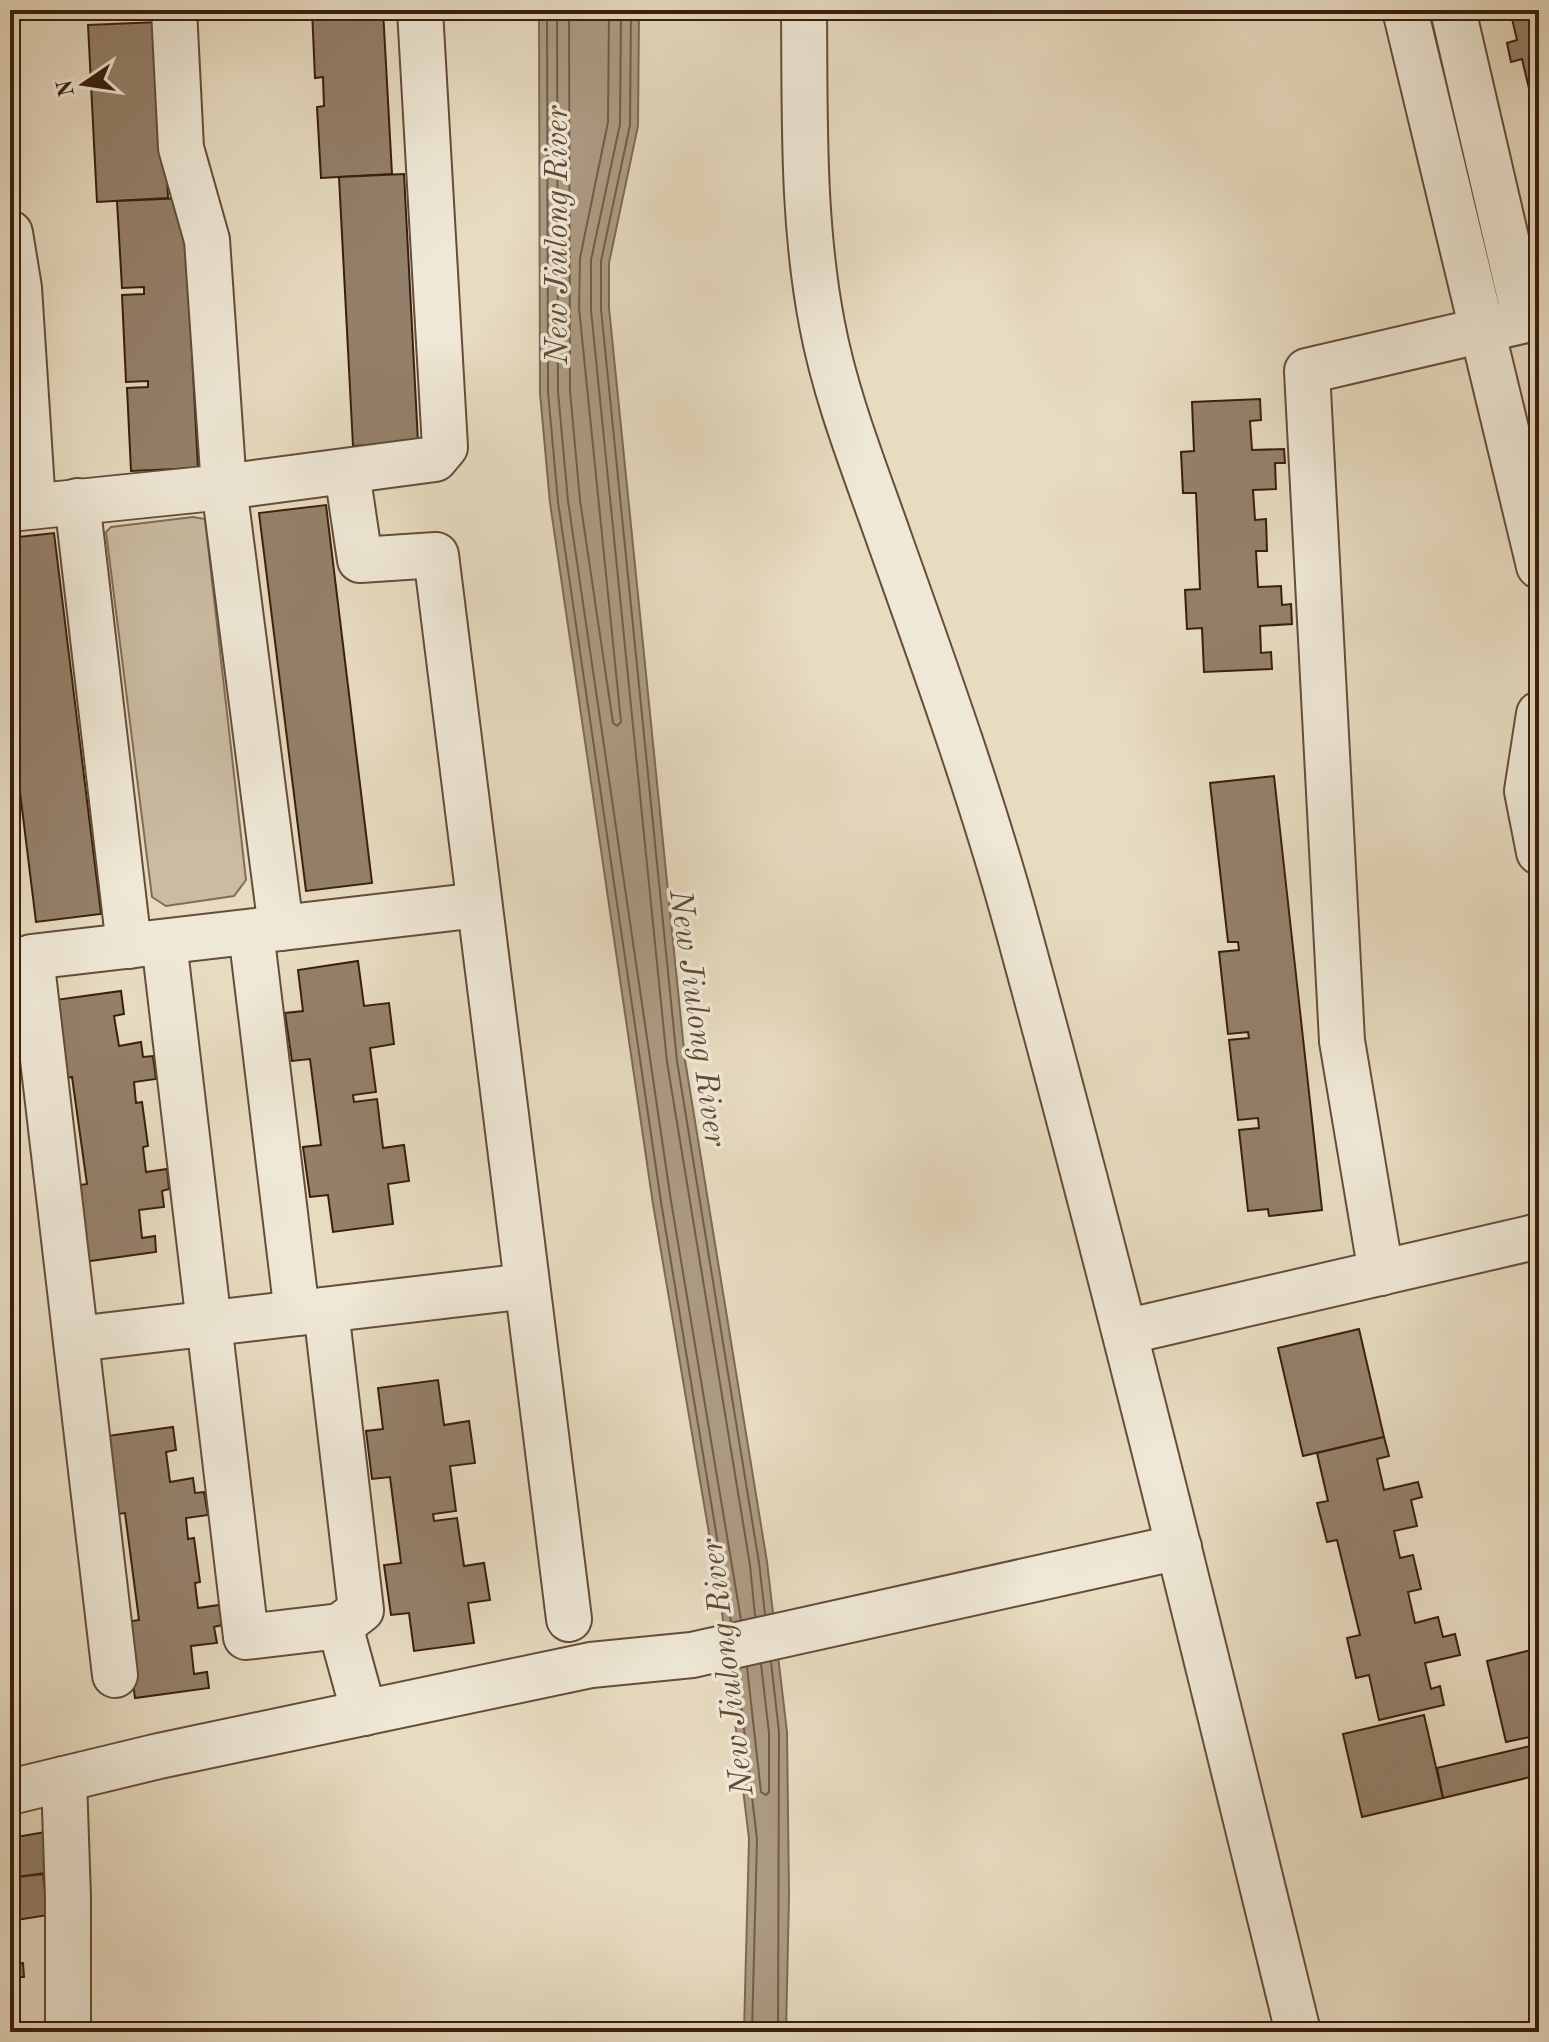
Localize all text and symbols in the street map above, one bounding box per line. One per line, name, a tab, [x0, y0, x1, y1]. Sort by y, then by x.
north arrow	[44, 44, 124, 124]
text: N	[54, 77, 79, 99]
water label: New Jiulong River	[543, 104, 575, 365]
water label: New Jiulong River	[662, 887, 730, 1150]
water label: New Jiulong River	[697, 1535, 761, 1798]

